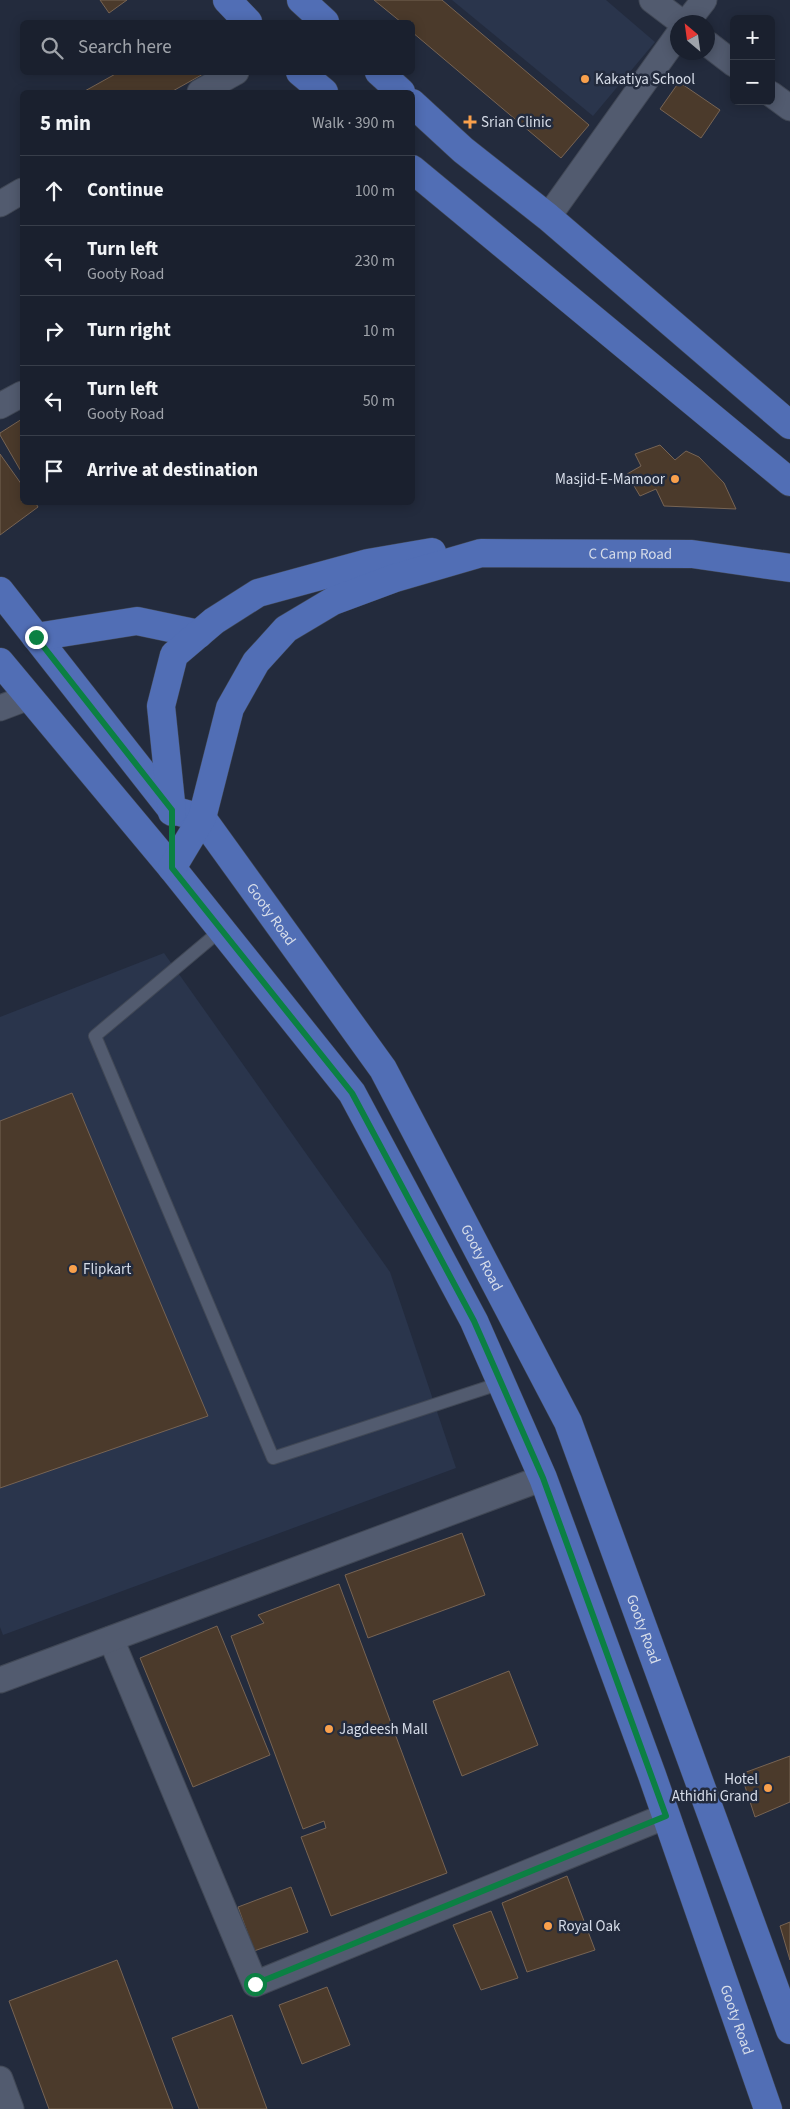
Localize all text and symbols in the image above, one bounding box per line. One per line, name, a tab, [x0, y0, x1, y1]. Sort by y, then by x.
north arrow	[670, 15, 715, 60]
map controls	[730, 15, 775, 105]
button: +	[730, 15, 775, 60]
search box	[20, 20, 415, 75]
icon: search	[38, 34, 66, 62]
text: Search here	[78, 34, 172, 61]
button: −	[730, 60, 775, 105]
place label: Kakatiya School	[595, 69, 695, 90]
marker: Kakatiya School	[579, 73, 591, 85]
text: 5 min	[40, 108, 91, 138]
text: Walk · 390 m	[312, 112, 395, 134]
place label: Srian Clinic	[481, 112, 552, 133]
marker: Srian Clinic	[463, 115, 477, 129]
icon: ahead	[40, 177, 68, 205]
text: Continue	[87, 177, 164, 204]
text: 100 m	[355, 180, 395, 202]
text: Turn left	[87, 236, 158, 263]
icon: left	[40, 247, 68, 275]
text: 230 m	[355, 250, 395, 272]
text: Gooty Road	[87, 263, 164, 285]
icon: right	[40, 317, 68, 345]
text: Turn right	[87, 317, 171, 344]
text: 10 m	[363, 320, 395, 342]
text: Turn left	[87, 376, 158, 403]
icon: left	[40, 387, 68, 415]
text: 50 m	[363, 390, 395, 412]
text: Gooty Road	[87, 403, 164, 425]
icon: arrive	[40, 457, 68, 485]
text: Arrive at destination	[87, 457, 258, 484]
place label: Masjid-E-Mamoor	[555, 469, 666, 490]
marker: Masjid-E-Mamoor	[669, 473, 681, 485]
street label: C Camp Road	[588, 544, 672, 565]
route end	[25, 626, 48, 649]
street label: Gooty Road	[241, 879, 301, 950]
street label: Gooty Road	[455, 1221, 508, 1295]
place label: Flipkart	[83, 1259, 131, 1280]
marker: Flipkart	[67, 1263, 79, 1275]
street label: Gooty Road	[621, 1592, 665, 1667]
place label: Jagdeesh Mall	[339, 1719, 428, 1740]
marker: Jagdeesh Mall	[323, 1723, 335, 1735]
place label: Hotel Athidhi Grand	[672, 1769, 758, 1807]
marker: Hotel Athidhi Grand	[762, 1782, 774, 1794]
place label: Royal Oak	[558, 1916, 621, 1937]
marker: Royal Oak	[542, 1920, 554, 1932]
route start	[244, 1973, 267, 1996]
street label: Gooty Road	[715, 1982, 758, 2058]

